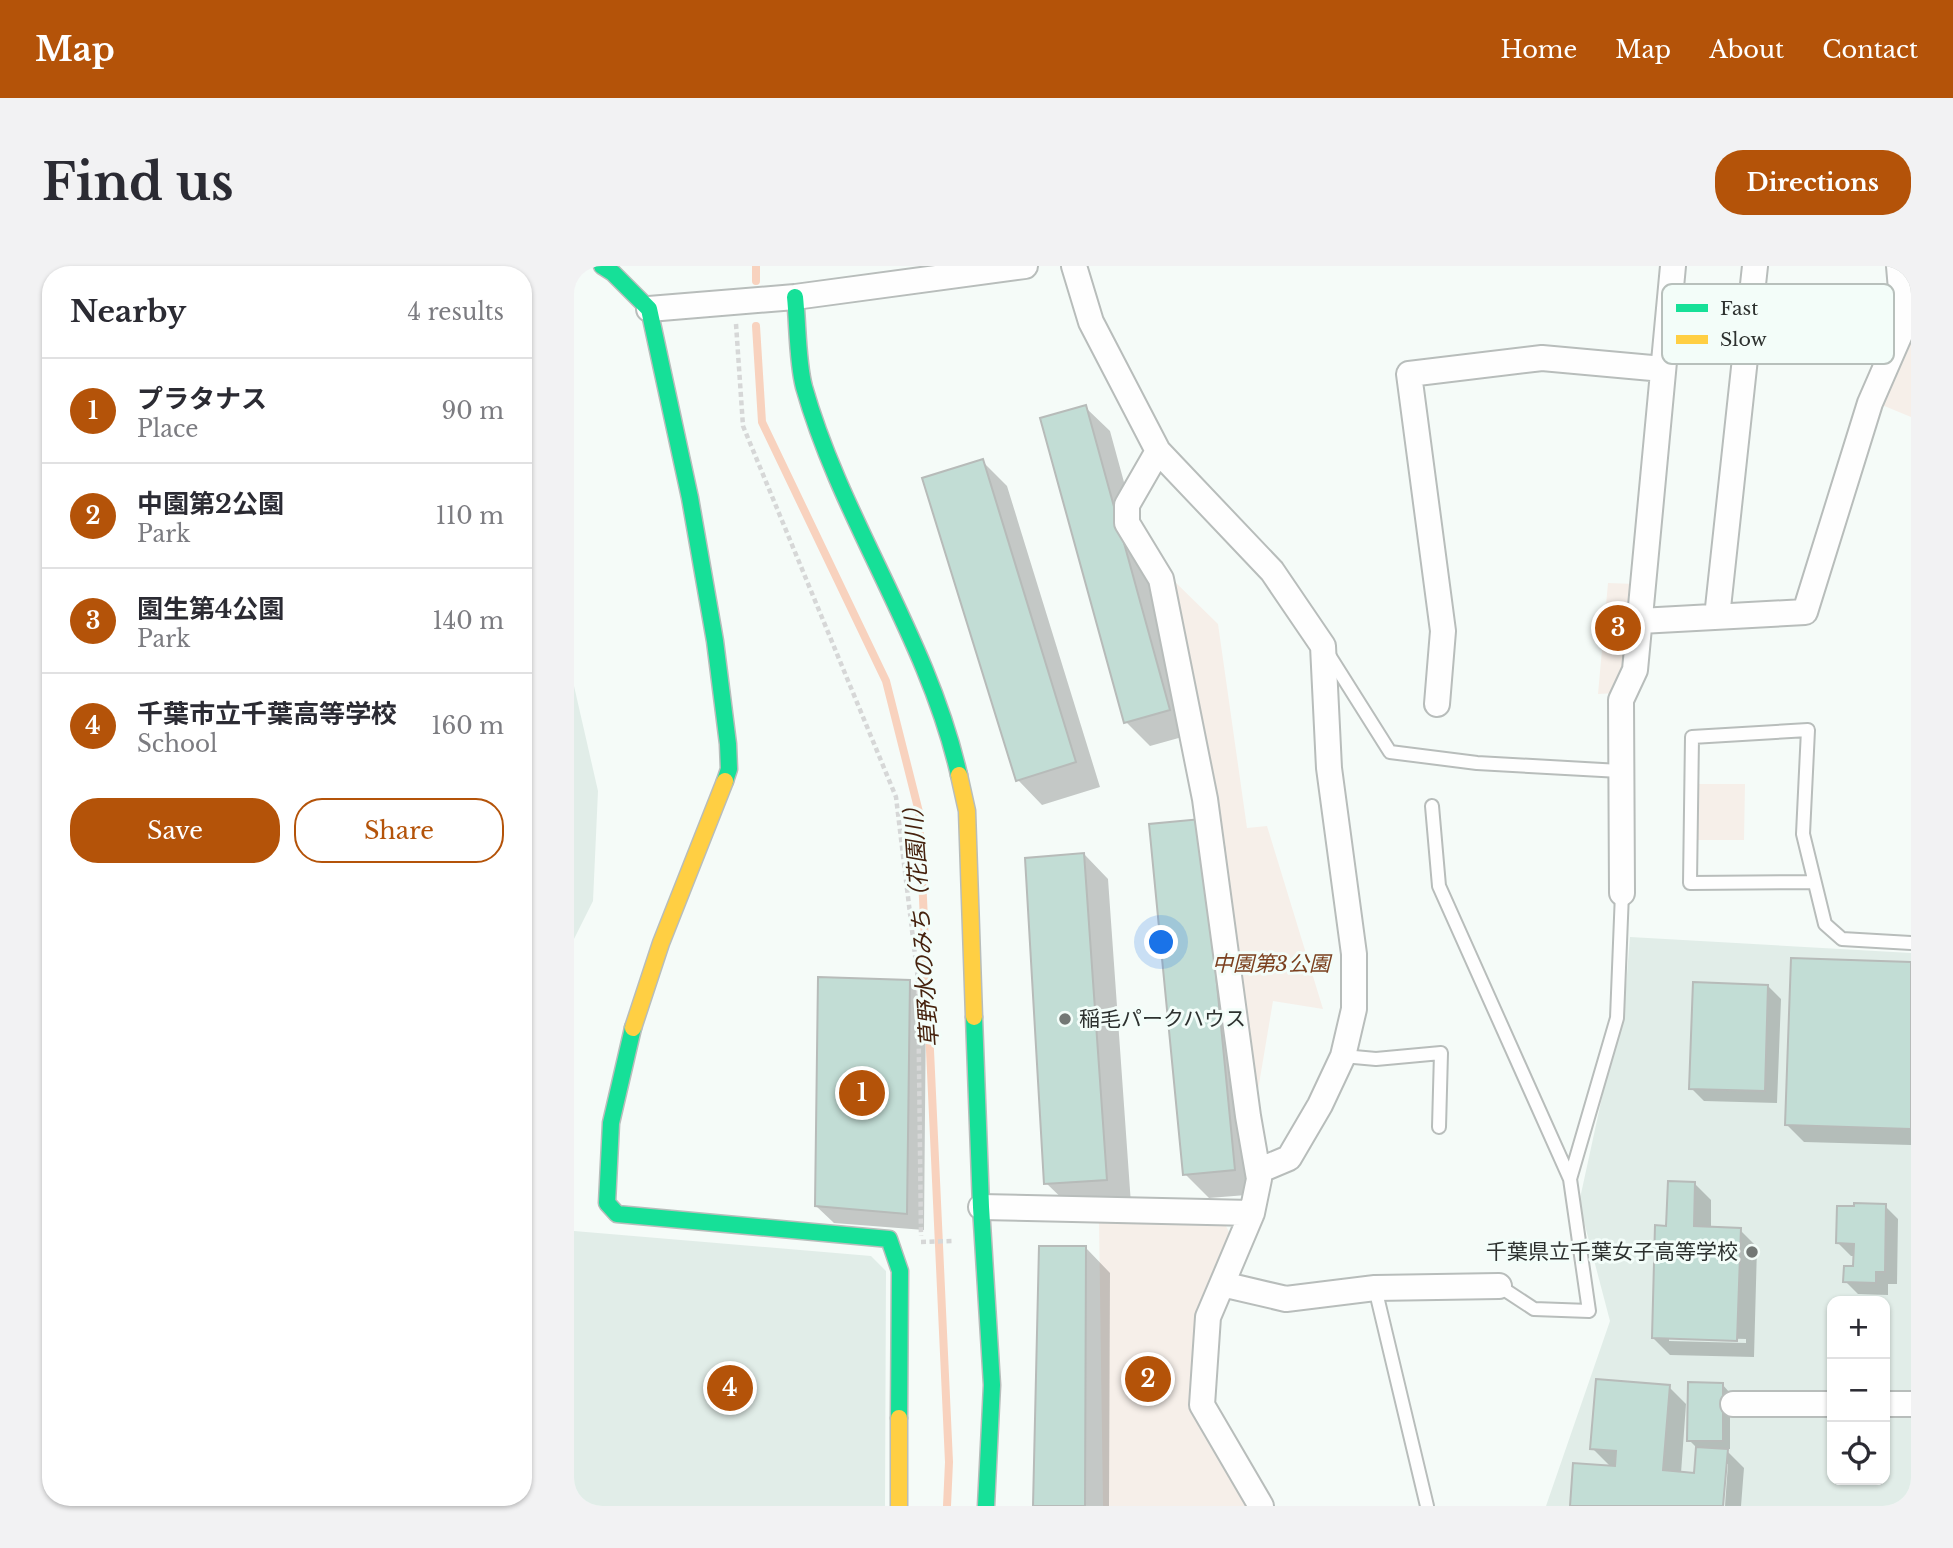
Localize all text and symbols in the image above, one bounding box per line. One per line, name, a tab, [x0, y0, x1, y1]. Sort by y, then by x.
text: Map	[35, 29, 115, 70]
text: Home	[1501, 35, 1577, 64]
text: Map	[1615, 35, 1671, 64]
text: About	[1709, 35, 1784, 64]
text: Contact	[1822, 35, 1918, 64]
button: Directions	[1715, 150, 1911, 215]
text: Find us	[42, 152, 234, 213]
legend	[1662, 284, 1894, 364]
text: Nearby	[70, 293, 186, 330]
text: Fast	[1720, 297, 1759, 320]
text: 4 results	[408, 298, 504, 326]
text: Slow	[1720, 328, 1767, 351]
text: プラタナス	[137, 383, 267, 415]
text: 1	[88, 397, 98, 425]
text: 90 m	[442, 397, 504, 425]
text: Place	[137, 415, 199, 443]
text: 中園第2公園	[137, 488, 284, 520]
text: 2	[86, 502, 100, 530]
text: 110 m	[436, 502, 504, 530]
text: Park	[137, 520, 190, 548]
text: 園生第4公園	[137, 593, 284, 625]
pin: 3	[1595, 602, 1641, 654]
text: 3	[86, 607, 100, 635]
text: 140 m	[433, 607, 504, 635]
text: Park	[137, 625, 190, 653]
text: 千葉市立千葉高等学校	[137, 698, 397, 730]
text: 4	[85, 712, 101, 740]
text: 160 m	[431, 712, 504, 740]
text: School	[137, 730, 218, 758]
water label: 草野水のみち（花園川）	[898, 794, 944, 1048]
button: Save	[70, 798, 280, 863]
button: Share	[294, 798, 504, 863]
your location	[1144, 925, 1178, 959]
park label: 中園第3公園	[1212, 951, 1333, 977]
place label: 稲毛パークハウス	[1079, 1006, 1246, 1032]
marker: 稲毛パークハウス	[1057, 1011, 1073, 1027]
pin: 1	[839, 1067, 885, 1119]
place label: 千葉県立千葉女子高等学校	[1486, 1239, 1738, 1265]
marker: 千葉県立千葉女子高等学校	[1744, 1244, 1760, 1260]
map controls	[1827, 1296, 1890, 1485]
button: +	[1827, 1296, 1890, 1359]
pin: 2	[1125, 1353, 1171, 1405]
button: −	[1827, 1359, 1890, 1422]
pin: 4	[707, 1362, 753, 1414]
button: locate	[1827, 1422, 1890, 1485]

